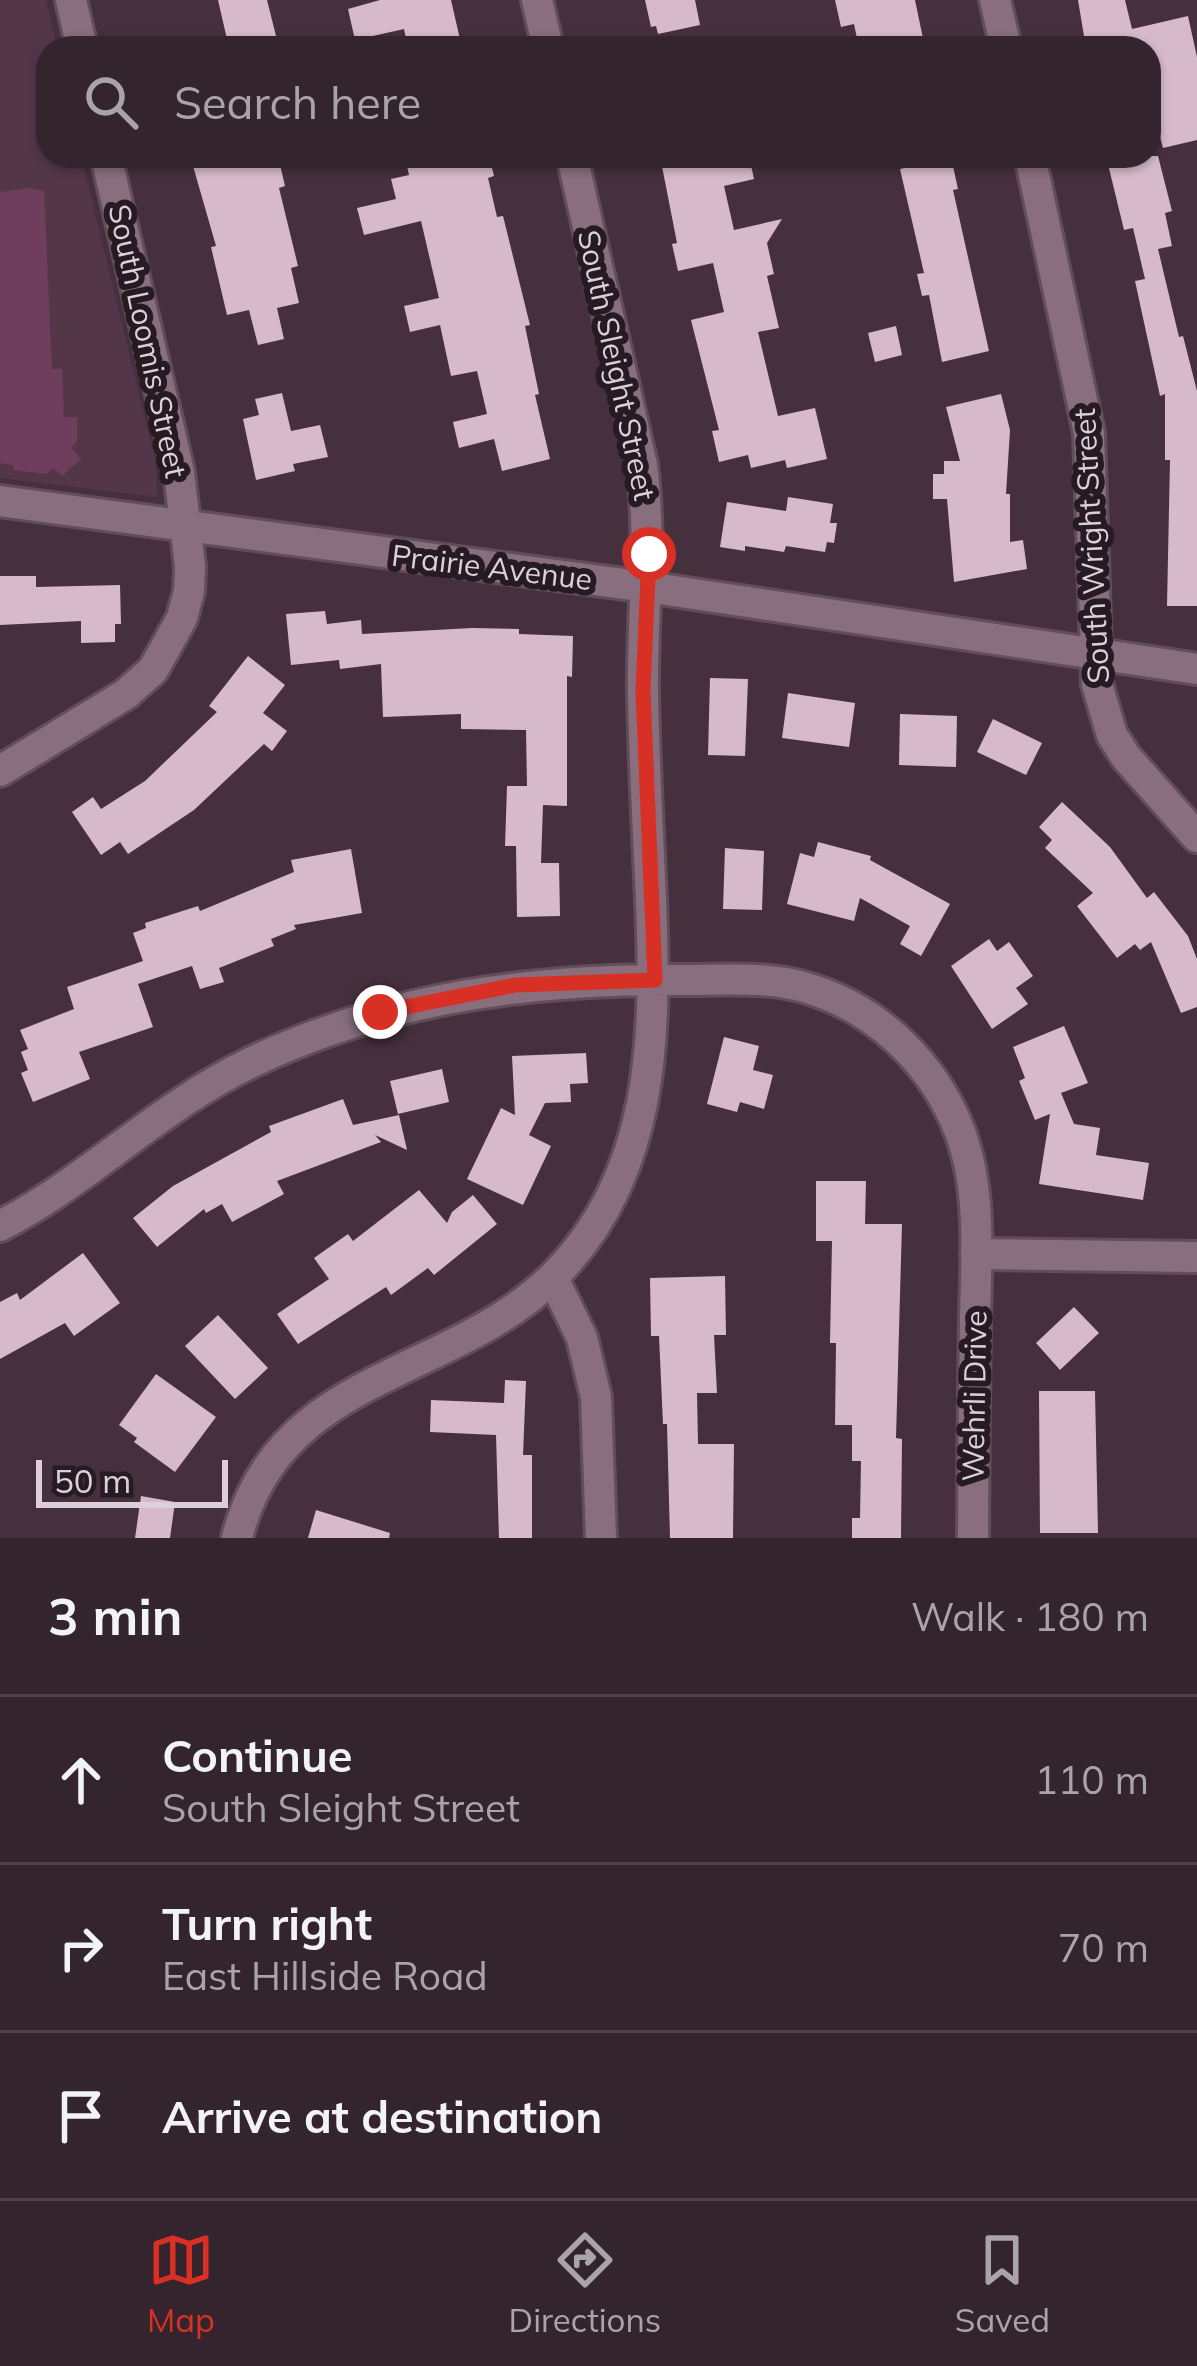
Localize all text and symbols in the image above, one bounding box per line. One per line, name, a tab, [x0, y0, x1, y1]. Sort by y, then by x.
search box	[36, 36, 1161, 168]
icon: search	[78, 69, 144, 135]
text: Search here	[174, 74, 421, 130]
street label: South Loomis Street	[100, 201, 196, 481]
street label: South Sleight Street	[570, 226, 664, 504]
street label: South Wright Street	[1065, 407, 1117, 685]
route start	[622, 527, 676, 581]
street label: Prairie Avenue	[390, 536, 594, 598]
route end	[353, 985, 407, 1039]
street label: Wehrli Drive	[954, 1310, 994, 1482]
scale bar	[36, 1454, 228, 1507]
text: 50 m	[54, 1460, 131, 1501]
text: 3 min	[48, 1584, 183, 1648]
text: Walk · 180 m	[911, 1592, 1149, 1641]
text: Continue	[162, 1727, 352, 1783]
icon: ahead	[48, 1747, 114, 1813]
text: 110 m	[1034, 1755, 1149, 1804]
text: South Sleight Street	[162, 1783, 520, 1832]
text: Turn right	[162, 1895, 372, 1951]
icon: right	[48, 1915, 114, 1981]
text: 70 m	[1058, 1923, 1149, 1972]
text: East Hillside Road	[162, 1951, 488, 2000]
icon: arrive	[48, 2083, 114, 2149]
text: Arrive at destination	[162, 2088, 602, 2144]
tab: Map	[147, 2227, 215, 2340]
tab: Directions	[509, 2227, 661, 2340]
tab: Saved	[955, 2227, 1050, 2340]

